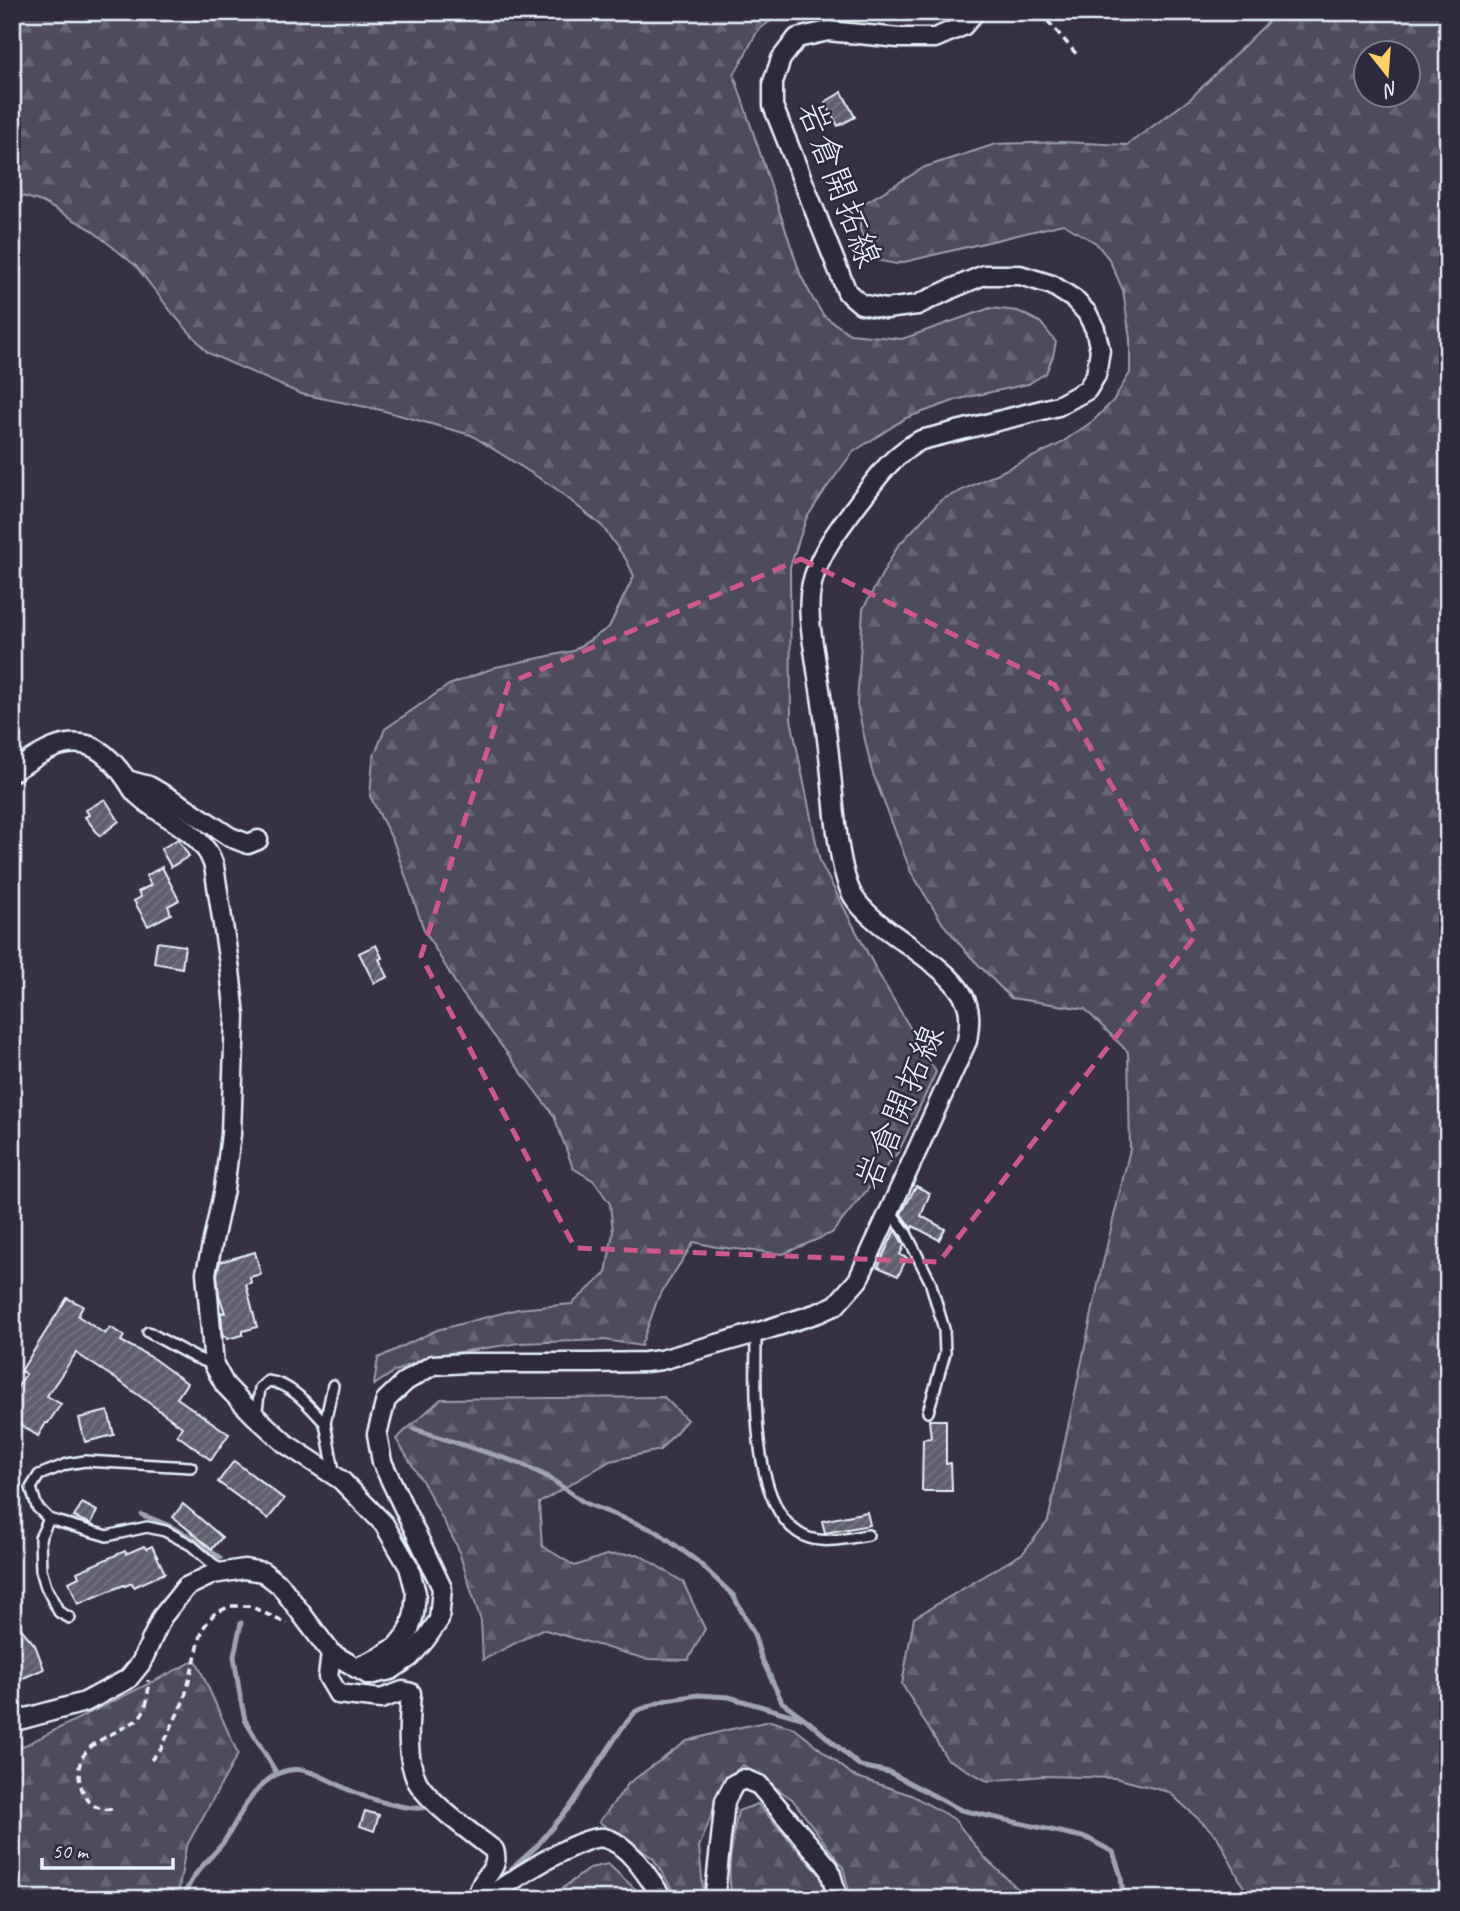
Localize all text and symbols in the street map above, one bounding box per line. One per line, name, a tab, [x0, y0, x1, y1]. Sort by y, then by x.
north arrow	[1352, 38, 1422, 108]
text: N	[1379, 76, 1401, 103]
street label: 岩倉開拓線	[787, 94, 892, 274]
street label: 岩倉開拓線	[845, 1018, 954, 1197]
scale bar	[42, 1827, 173, 1871]
text: 50 m	[52, 1838, 90, 1864]

